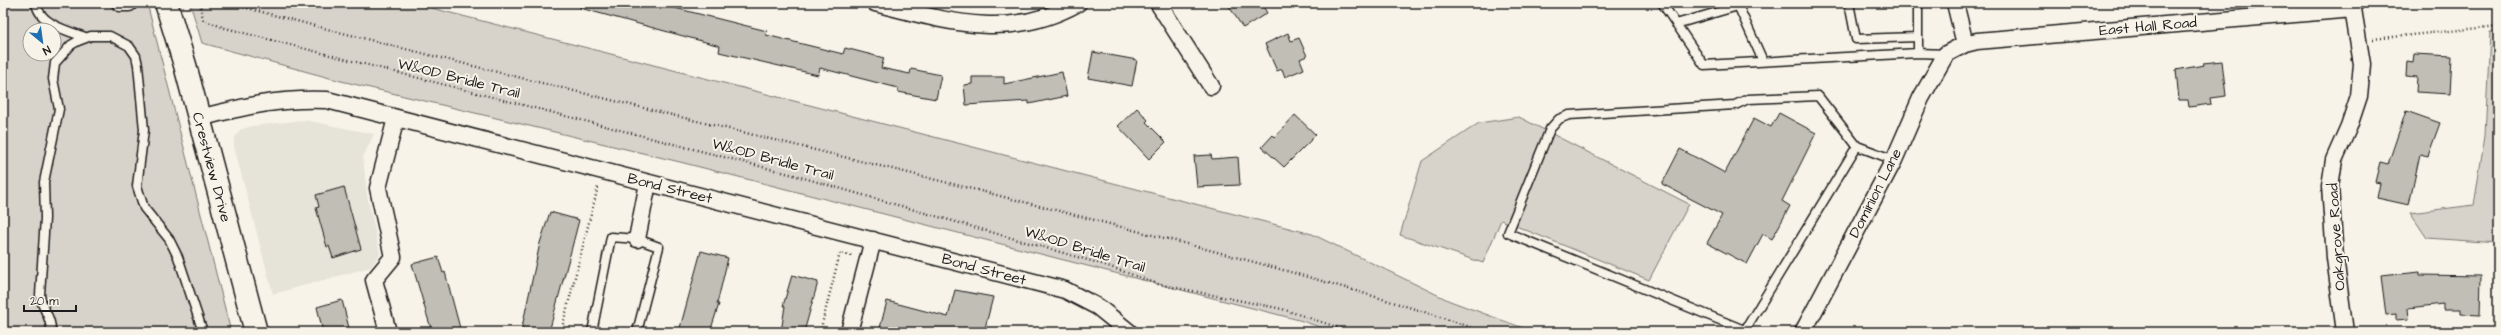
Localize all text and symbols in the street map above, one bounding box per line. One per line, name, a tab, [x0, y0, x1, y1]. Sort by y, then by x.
street label: East Hall Road	[2098, 12, 2198, 41]
north arrow	[22, 22, 62, 62]
text: N	[40, 42, 53, 59]
street label: W&OD Bridle Trail	[396, 53, 522, 104]
street label: Crestview Drive	[187, 110, 236, 224]
street label: W&OD Bridle Trail	[710, 133, 836, 186]
street label: Dominion Lane	[1844, 145, 1907, 241]
street label: Bond Street	[625, 168, 714, 209]
street label: Oakgrove Road	[2322, 182, 2352, 291]
street label: W&OD Bridle Trail	[1022, 221, 1148, 278]
street label: Bond Street	[939, 248, 1028, 291]
scale bar	[24, 287, 76, 313]
text: 20 m	[30, 293, 59, 310]

